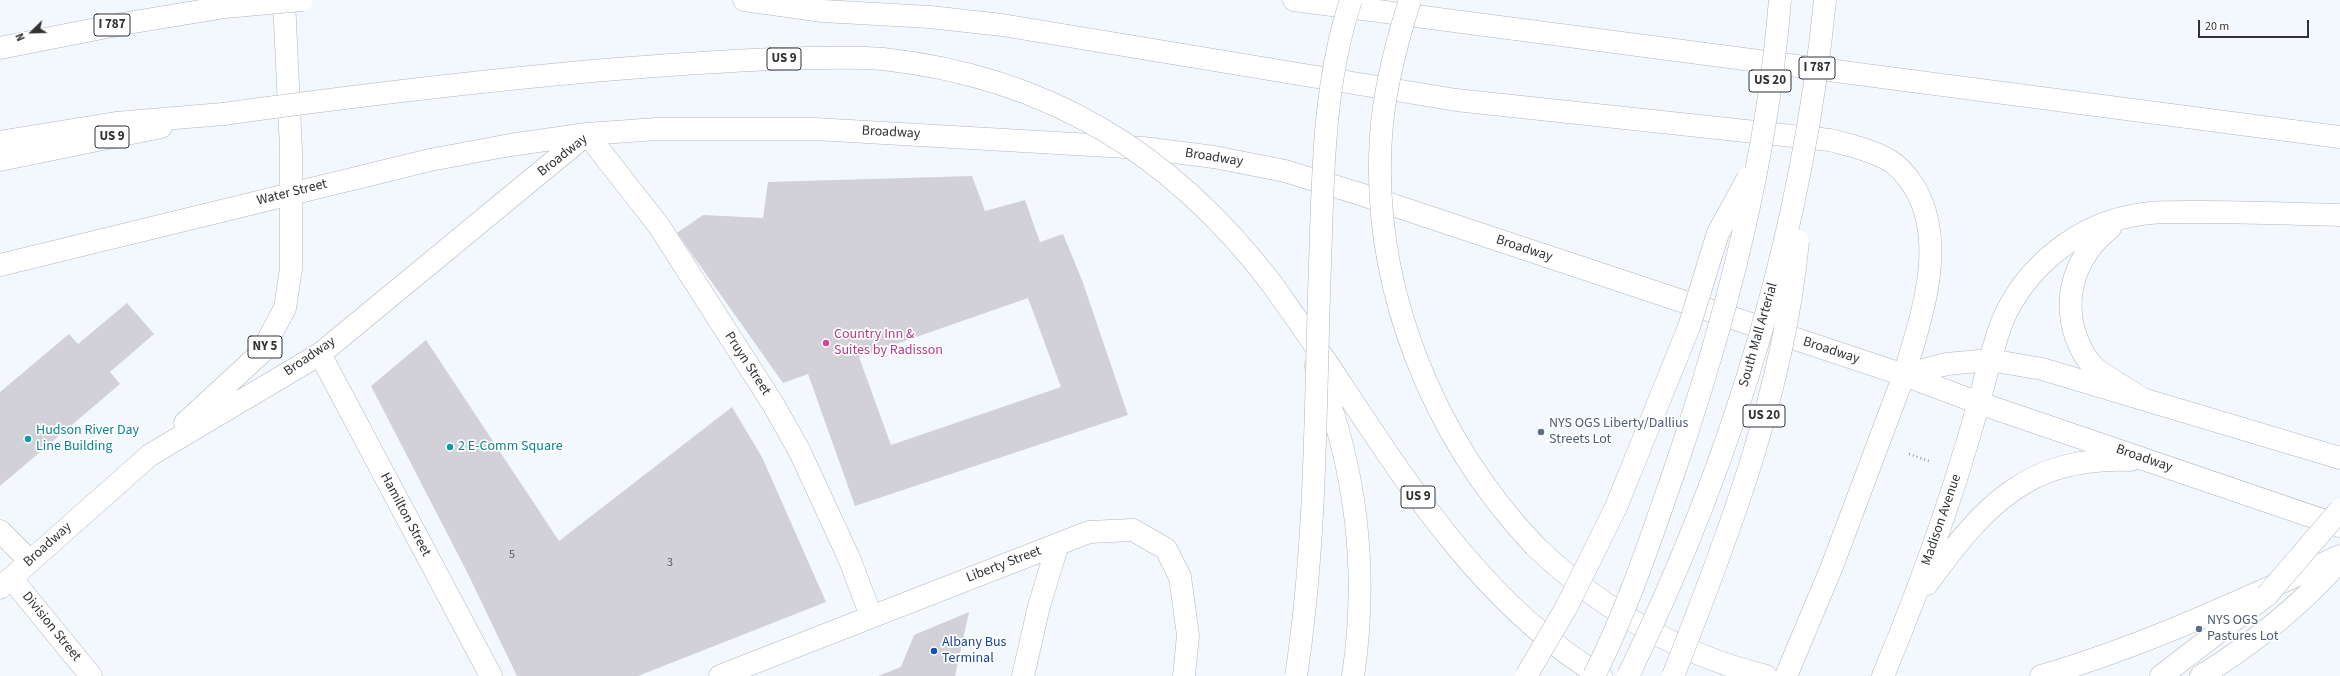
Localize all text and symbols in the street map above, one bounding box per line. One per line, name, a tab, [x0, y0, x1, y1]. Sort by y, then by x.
north arrow	[12, 12, 52, 52]
scale bar	[2200, 12, 2311, 38]
road number: I 787	[94, 14, 130, 36]
text: 20 m	[2205, 18, 2229, 35]
text: N	[12, 31, 29, 43]
road number: US 9	[767, 48, 801, 70]
road number: I 787	[1799, 57, 1835, 79]
road number: US 20	[1749, 70, 1791, 92]
street label: Broadway	[861, 123, 921, 143]
road number: US 9	[95, 126, 129, 148]
street label: Broadway	[535, 131, 591, 181]
street label: Broadway	[1184, 145, 1244, 171]
street label: Water Street	[255, 176, 329, 210]
street label: Broadway	[1493, 232, 1555, 266]
street label: South Mall Arterial	[1736, 281, 1782, 389]
place label: Country Inn & Suites by Radisson	[834, 327, 943, 360]
street label: Pruyn Street	[720, 329, 774, 399]
street label: Broadway	[281, 334, 339, 380]
street label: Broadway	[1800, 334, 1862, 368]
road number: NY 5	[248, 336, 282, 358]
marker: Country Inn & Suites by Radisson	[821, 338, 831, 348]
road number: US 20	[1743, 405, 1785, 427]
place label: NYS OGS Liberty/Dallius Streets Lot	[1549, 416, 1688, 448]
place label: Hudson River Day Line Building	[36, 423, 139, 456]
marker: NYS OGS Liberty/Dallius Streets Lot	[1536, 427, 1546, 437]
marker: Hudson River Day Line Building	[23, 434, 33, 444]
place label: 2 E-Comm Square	[458, 439, 563, 455]
marker: 2 E-Comm Square	[445, 442, 455, 452]
street label: Broadway	[2114, 442, 2174, 476]
street label: Hamilton Street	[376, 470, 434, 560]
street label: Madison Avenue	[1919, 472, 1965, 568]
road number: US 9	[1401, 486, 1435, 508]
street label: Broadway	[21, 519, 75, 571]
street label: Liberty Street	[964, 543, 1044, 587]
house number: 5	[509, 548, 515, 562]
house number: 3	[667, 556, 673, 570]
street label: Division Street	[18, 589, 84, 665]
place label: NYS OGS Pastures Lot	[2207, 613, 2278, 646]
marker: NYS OGS Pastures Lot	[2194, 624, 2204, 634]
place label: Albany Bus Terminal	[942, 635, 1006, 668]
marker: Albany Bus Terminal	[929, 646, 939, 656]

